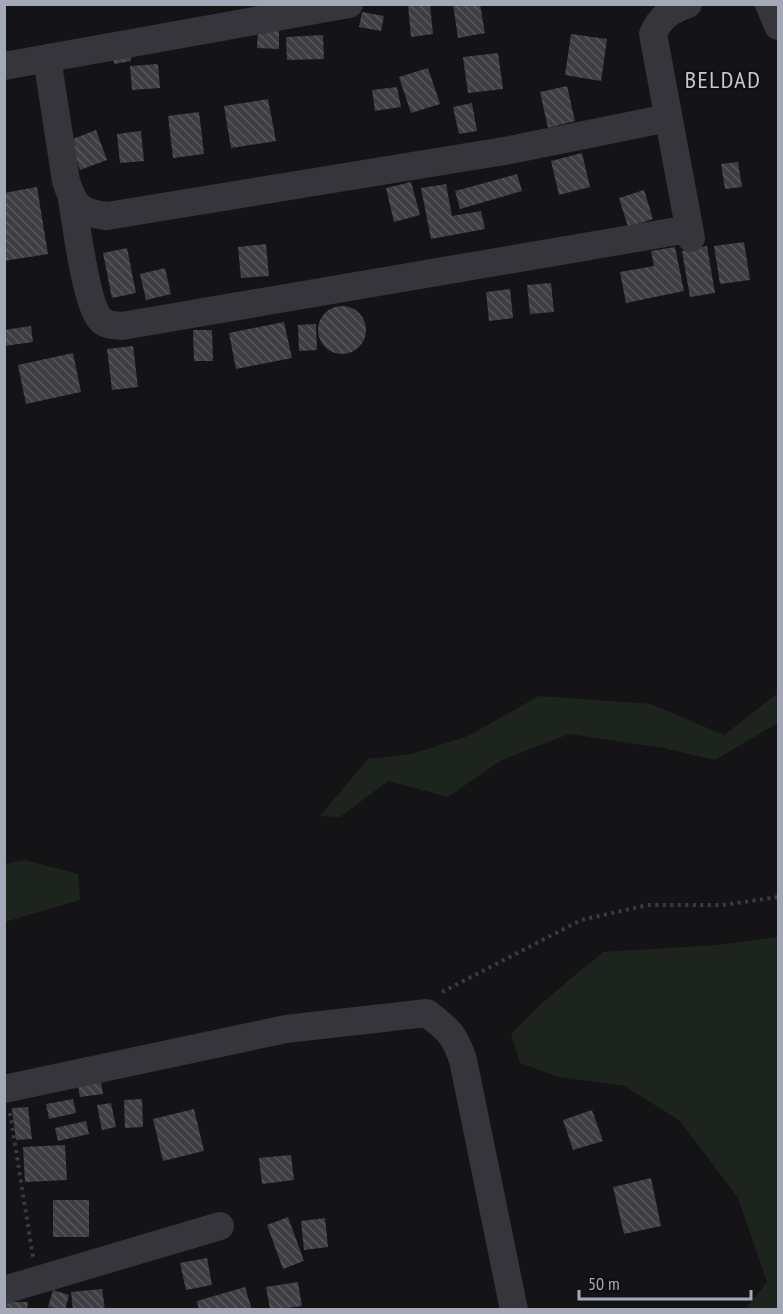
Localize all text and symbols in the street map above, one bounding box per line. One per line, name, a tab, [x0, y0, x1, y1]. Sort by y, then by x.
district label: BELDAD	[685, 64, 761, 95]
scale bar	[579, 1263, 752, 1301]
text: 50 m	[588, 1272, 620, 1295]

